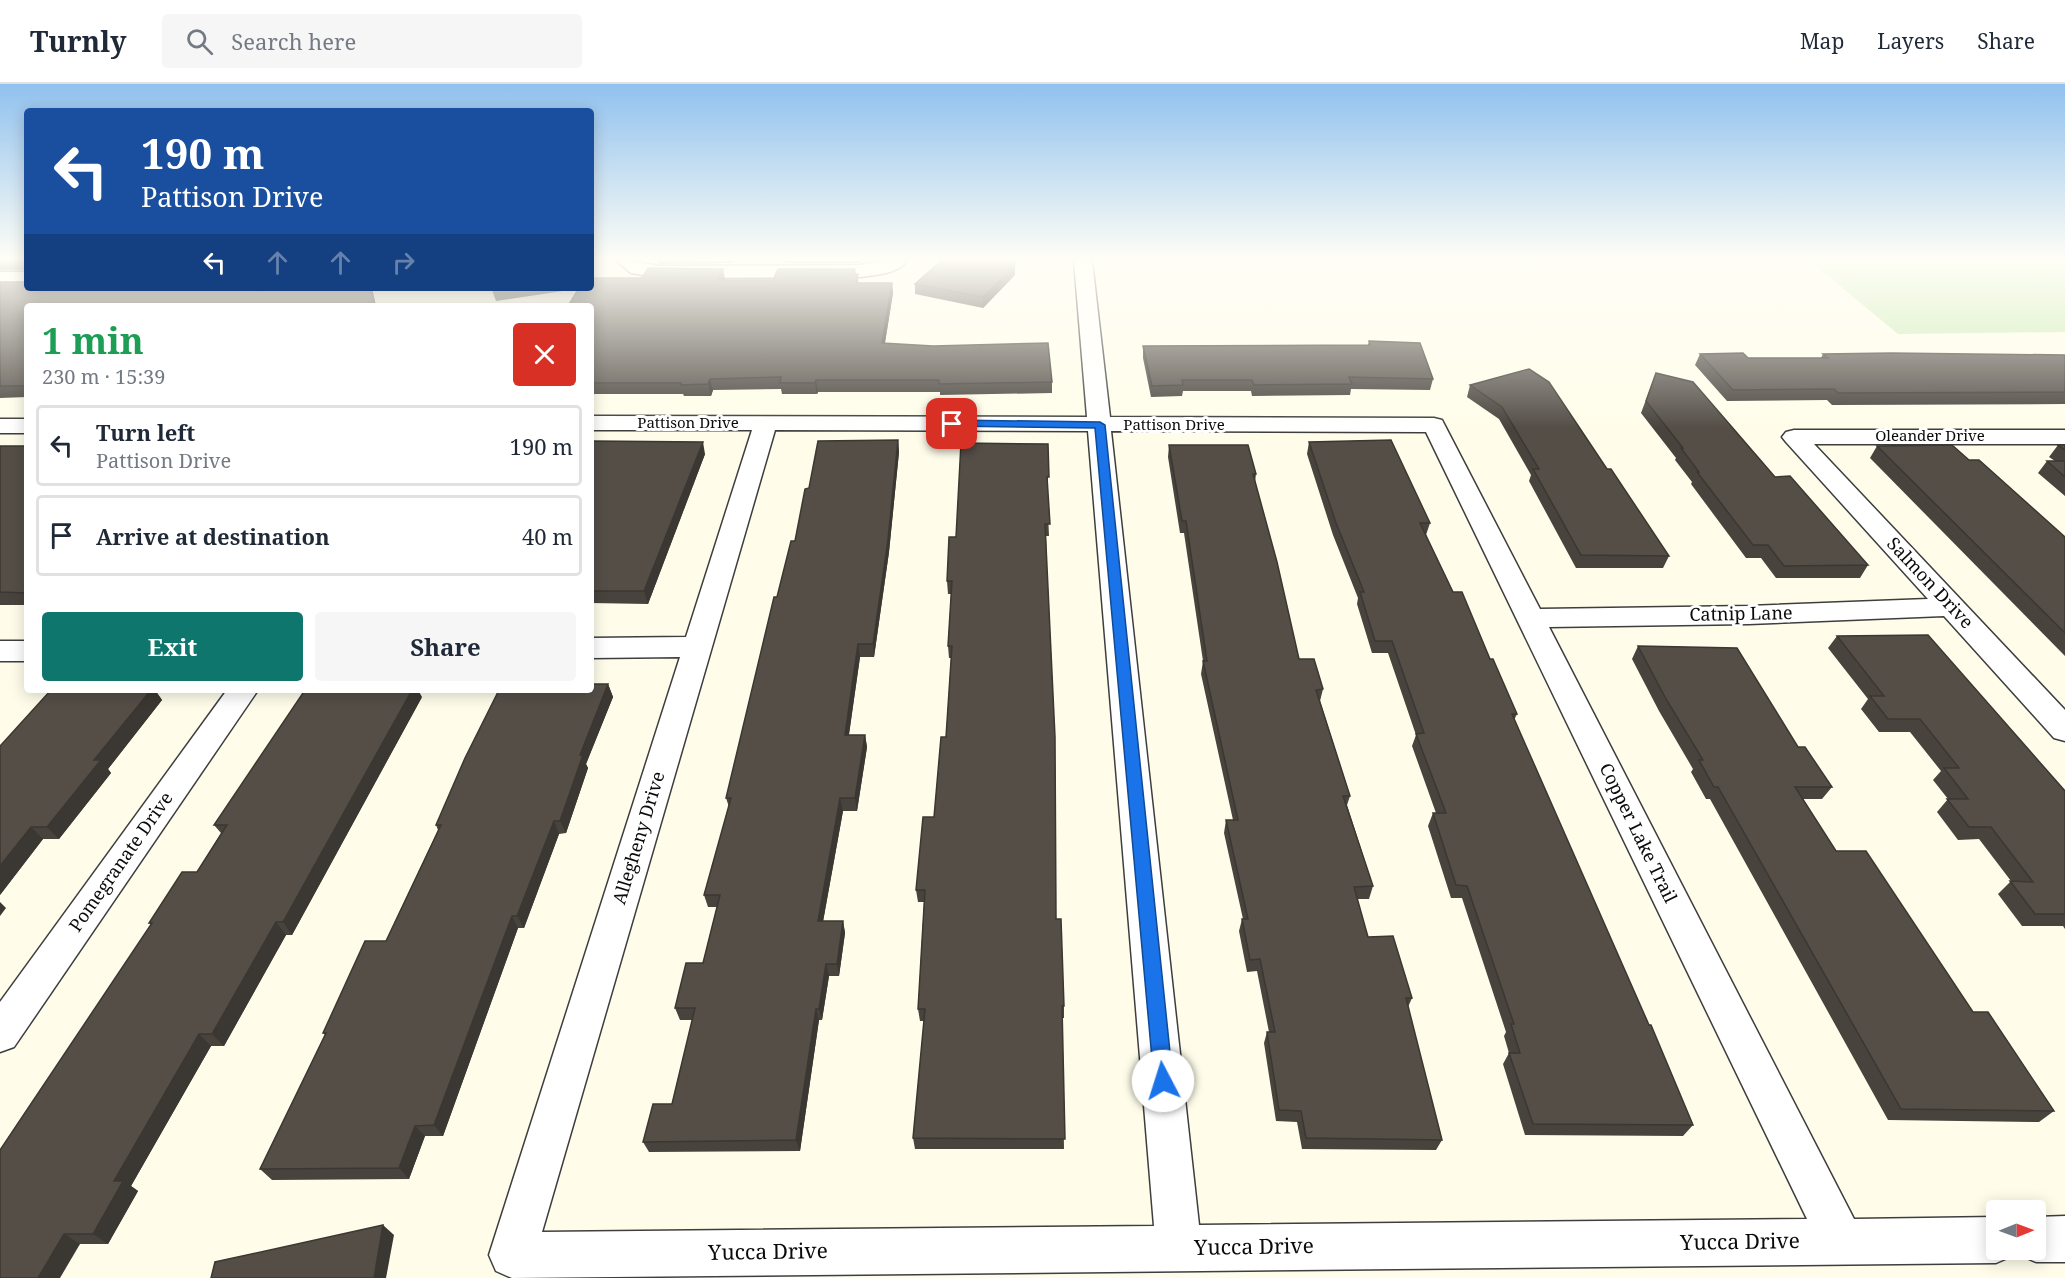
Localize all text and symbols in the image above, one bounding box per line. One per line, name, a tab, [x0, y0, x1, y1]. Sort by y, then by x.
search box	[162, 14, 582, 68]
text: Turnly	[30, 22, 126, 60]
icon: search	[183, 25, 216, 58]
text: Search here	[231, 26, 356, 56]
text: Map	[1800, 27, 1844, 55]
text: Layers	[1877, 27, 1944, 55]
text: Share	[1977, 27, 2035, 55]
text: 190 m	[141, 124, 265, 181]
icon: left	[42, 132, 120, 210]
text: Pattison Drive	[141, 178, 323, 215]
icon: left	[198, 246, 231, 279]
icon: ahead	[261, 246, 294, 279]
icon: ahead	[324, 246, 357, 279]
icon: right	[387, 246, 420, 279]
text: 1 min	[42, 316, 144, 365]
button: close	[513, 323, 576, 386]
text: 230 m · 15:39	[42, 363, 165, 390]
pin	[926, 398, 977, 449]
icon: arrive	[935, 407, 968, 440]
street label: Pattison Drive	[637, 412, 739, 432]
street label: Pattison Drive	[1123, 414, 1225, 434]
text: Turn left	[96, 417, 195, 447]
street label: Oleander Drive	[1875, 425, 1985, 445]
icon: left	[45, 429, 78, 462]
text: 190 m	[510, 431, 573, 461]
text: Pattison Drive	[96, 447, 231, 474]
icon: arrive	[45, 519, 78, 552]
text: Arrive at destination	[96, 521, 330, 551]
text: 40 m	[522, 521, 573, 551]
street label: Salmon Drive	[1882, 532, 1979, 633]
street label: Catnip Lane	[1689, 600, 1793, 626]
button: Exit	[42, 612, 303, 681]
button: Share	[315, 612, 576, 681]
street label: Copper Lake Trail	[1595, 759, 1683, 907]
street label: Allegheny Drive	[606, 768, 670, 907]
street label: Pomegranate Drive	[63, 787, 178, 936]
position arrow	[1131, 1049, 1195, 1113]
north arrow	[1986, 1200, 2046, 1260]
map controls	[1986, 1200, 2046, 1260]
street label: Yucca Drive	[1679, 1226, 1800, 1256]
street label: Yucca Drive	[1193, 1231, 1314, 1261]
street label: Yucca Drive	[707, 1236, 828, 1266]

